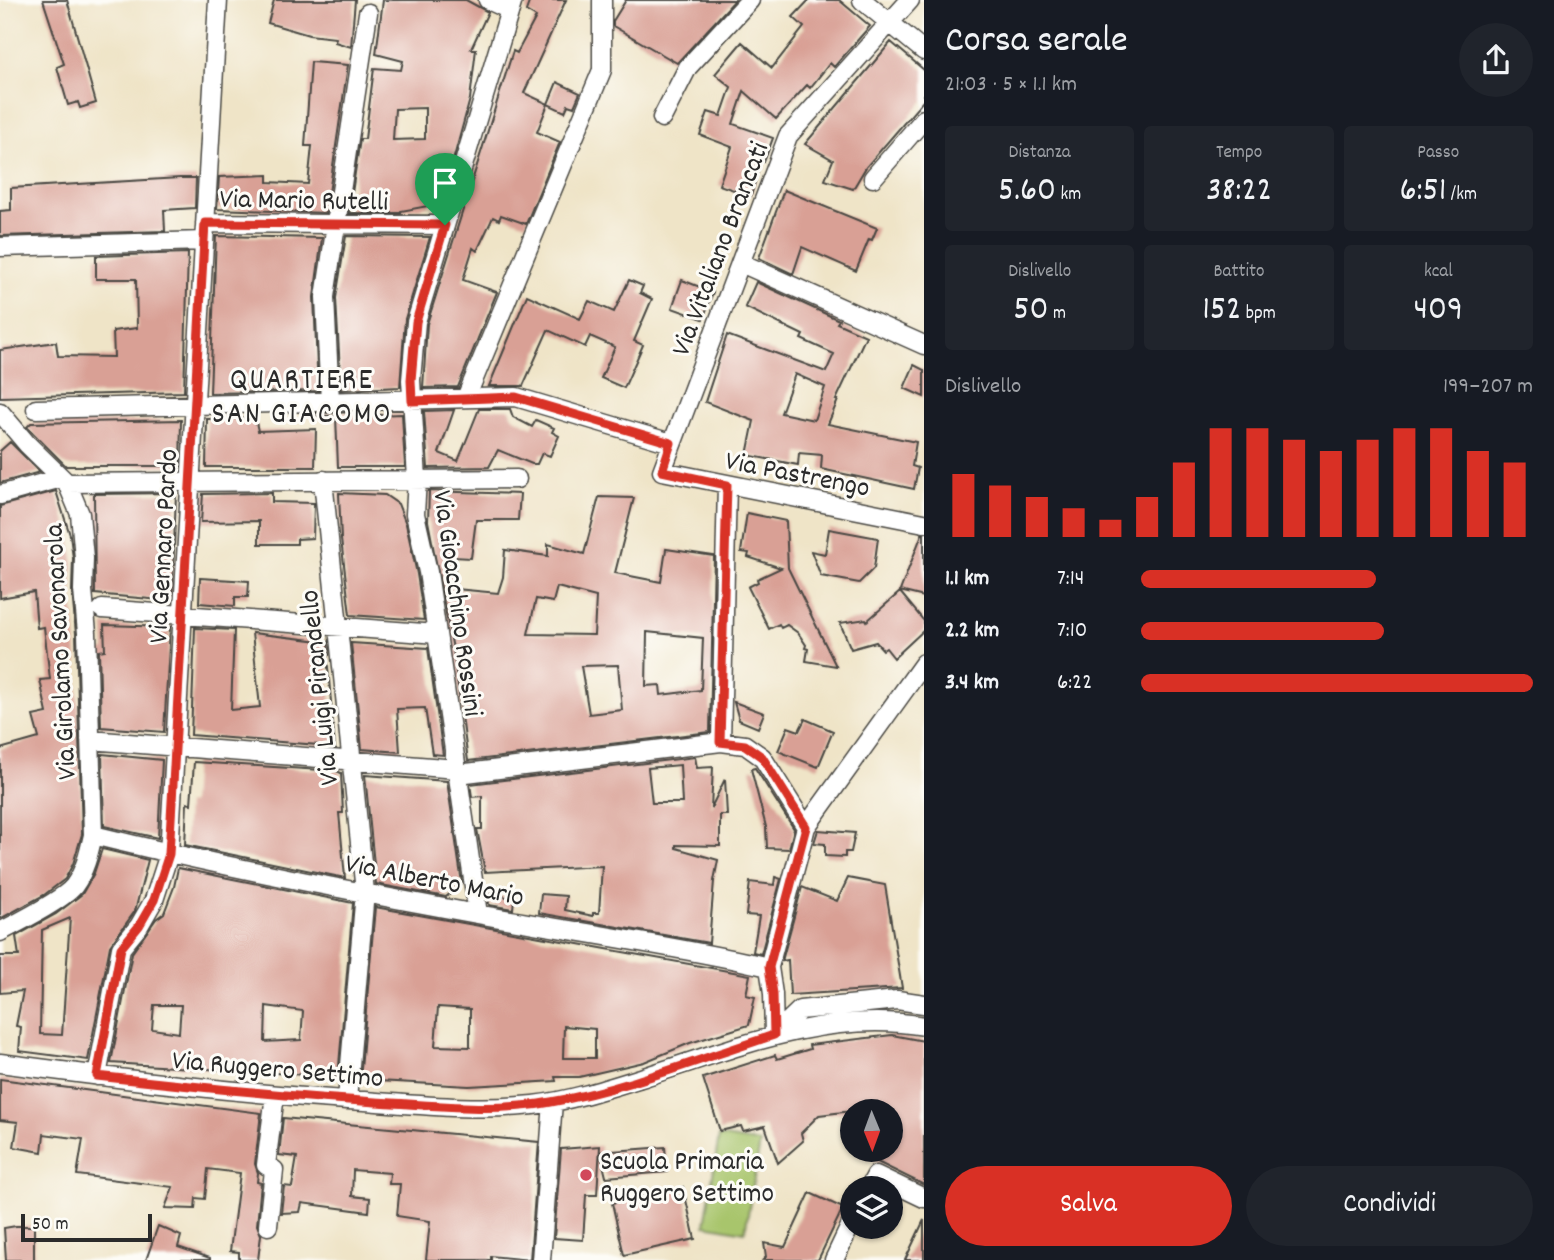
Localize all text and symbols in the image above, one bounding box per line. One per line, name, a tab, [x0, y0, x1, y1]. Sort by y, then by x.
text: Corsa serale	[945, 15, 1128, 70]
button: share	[1459, 23, 1533, 97]
text: 21:03 · 5 × 1.1 km	[945, 69, 1077, 102]
street label: Via Vitaliano Brancati	[663, 137, 782, 363]
text: Distanza	[1009, 140, 1071, 167]
text: Tempo	[1216, 140, 1262, 167]
text: Passo	[1417, 140, 1459, 167]
pin	[415, 153, 475, 225]
icon: arrive	[426, 164, 464, 202]
text: 5.60	[998, 167, 1056, 217]
text: 38:22	[1206, 167, 1272, 217]
text: 6:51	[1400, 167, 1446, 217]
street label: Via Mario Rutelli	[219, 182, 389, 224]
text: km	[1056, 182, 1081, 209]
text: /km	[1446, 182, 1477, 209]
text: Dislivello	[1008, 259, 1071, 286]
text: Battito	[1214, 259, 1264, 286]
text: kcal	[1424, 259, 1453, 286]
text: 50	[1013, 286, 1049, 336]
text: 152	[1202, 286, 1241, 336]
text: 409	[1414, 286, 1463, 336]
text: m	[1049, 301, 1066, 328]
text: bpm	[1241, 301, 1276, 328]
district label: QUARTIERE SAN GIACOMO	[212, 361, 392, 438]
text: Dislivello	[945, 371, 1021, 404]
text: 199–207 m	[1443, 371, 1533, 404]
street label: Via Pastrengo	[721, 443, 873, 511]
street label: Via Gennaro Pardo	[141, 448, 191, 645]
street label: Via Gioacchino Rossini	[419, 488, 491, 719]
street label: Via Girolamo Savonarola	[36, 522, 90, 781]
text: 1.1 km	[945, 563, 989, 596]
text: 7:14	[1057, 563, 1084, 596]
street label: Via Luigi Pirandello	[292, 588, 352, 787]
text: 2.2 km	[945, 615, 999, 648]
text: 7:10	[1057, 615, 1087, 648]
text: 3.4 km	[945, 667, 999, 700]
text: 6:22	[1057, 667, 1092, 700]
street label: Via Alberto Mario	[341, 846, 527, 920]
street label: Via Ruggero Settimo	[170, 1043, 385, 1101]
north arrow	[840, 1099, 903, 1162]
map controls	[840, 1099, 903, 1239]
place label: Scuola Primaria Ruggero Settimo	[600, 1144, 774, 1216]
button: Salva	[945, 1166, 1232, 1246]
button: Condividi	[1246, 1166, 1533, 1246]
marker: Scuola Primaria Ruggero Settimo	[578, 1167, 594, 1183]
button: layers	[840, 1176, 903, 1239]
scale bar	[21, 1211, 152, 1243]
text: 50 m	[32, 1212, 69, 1239]

